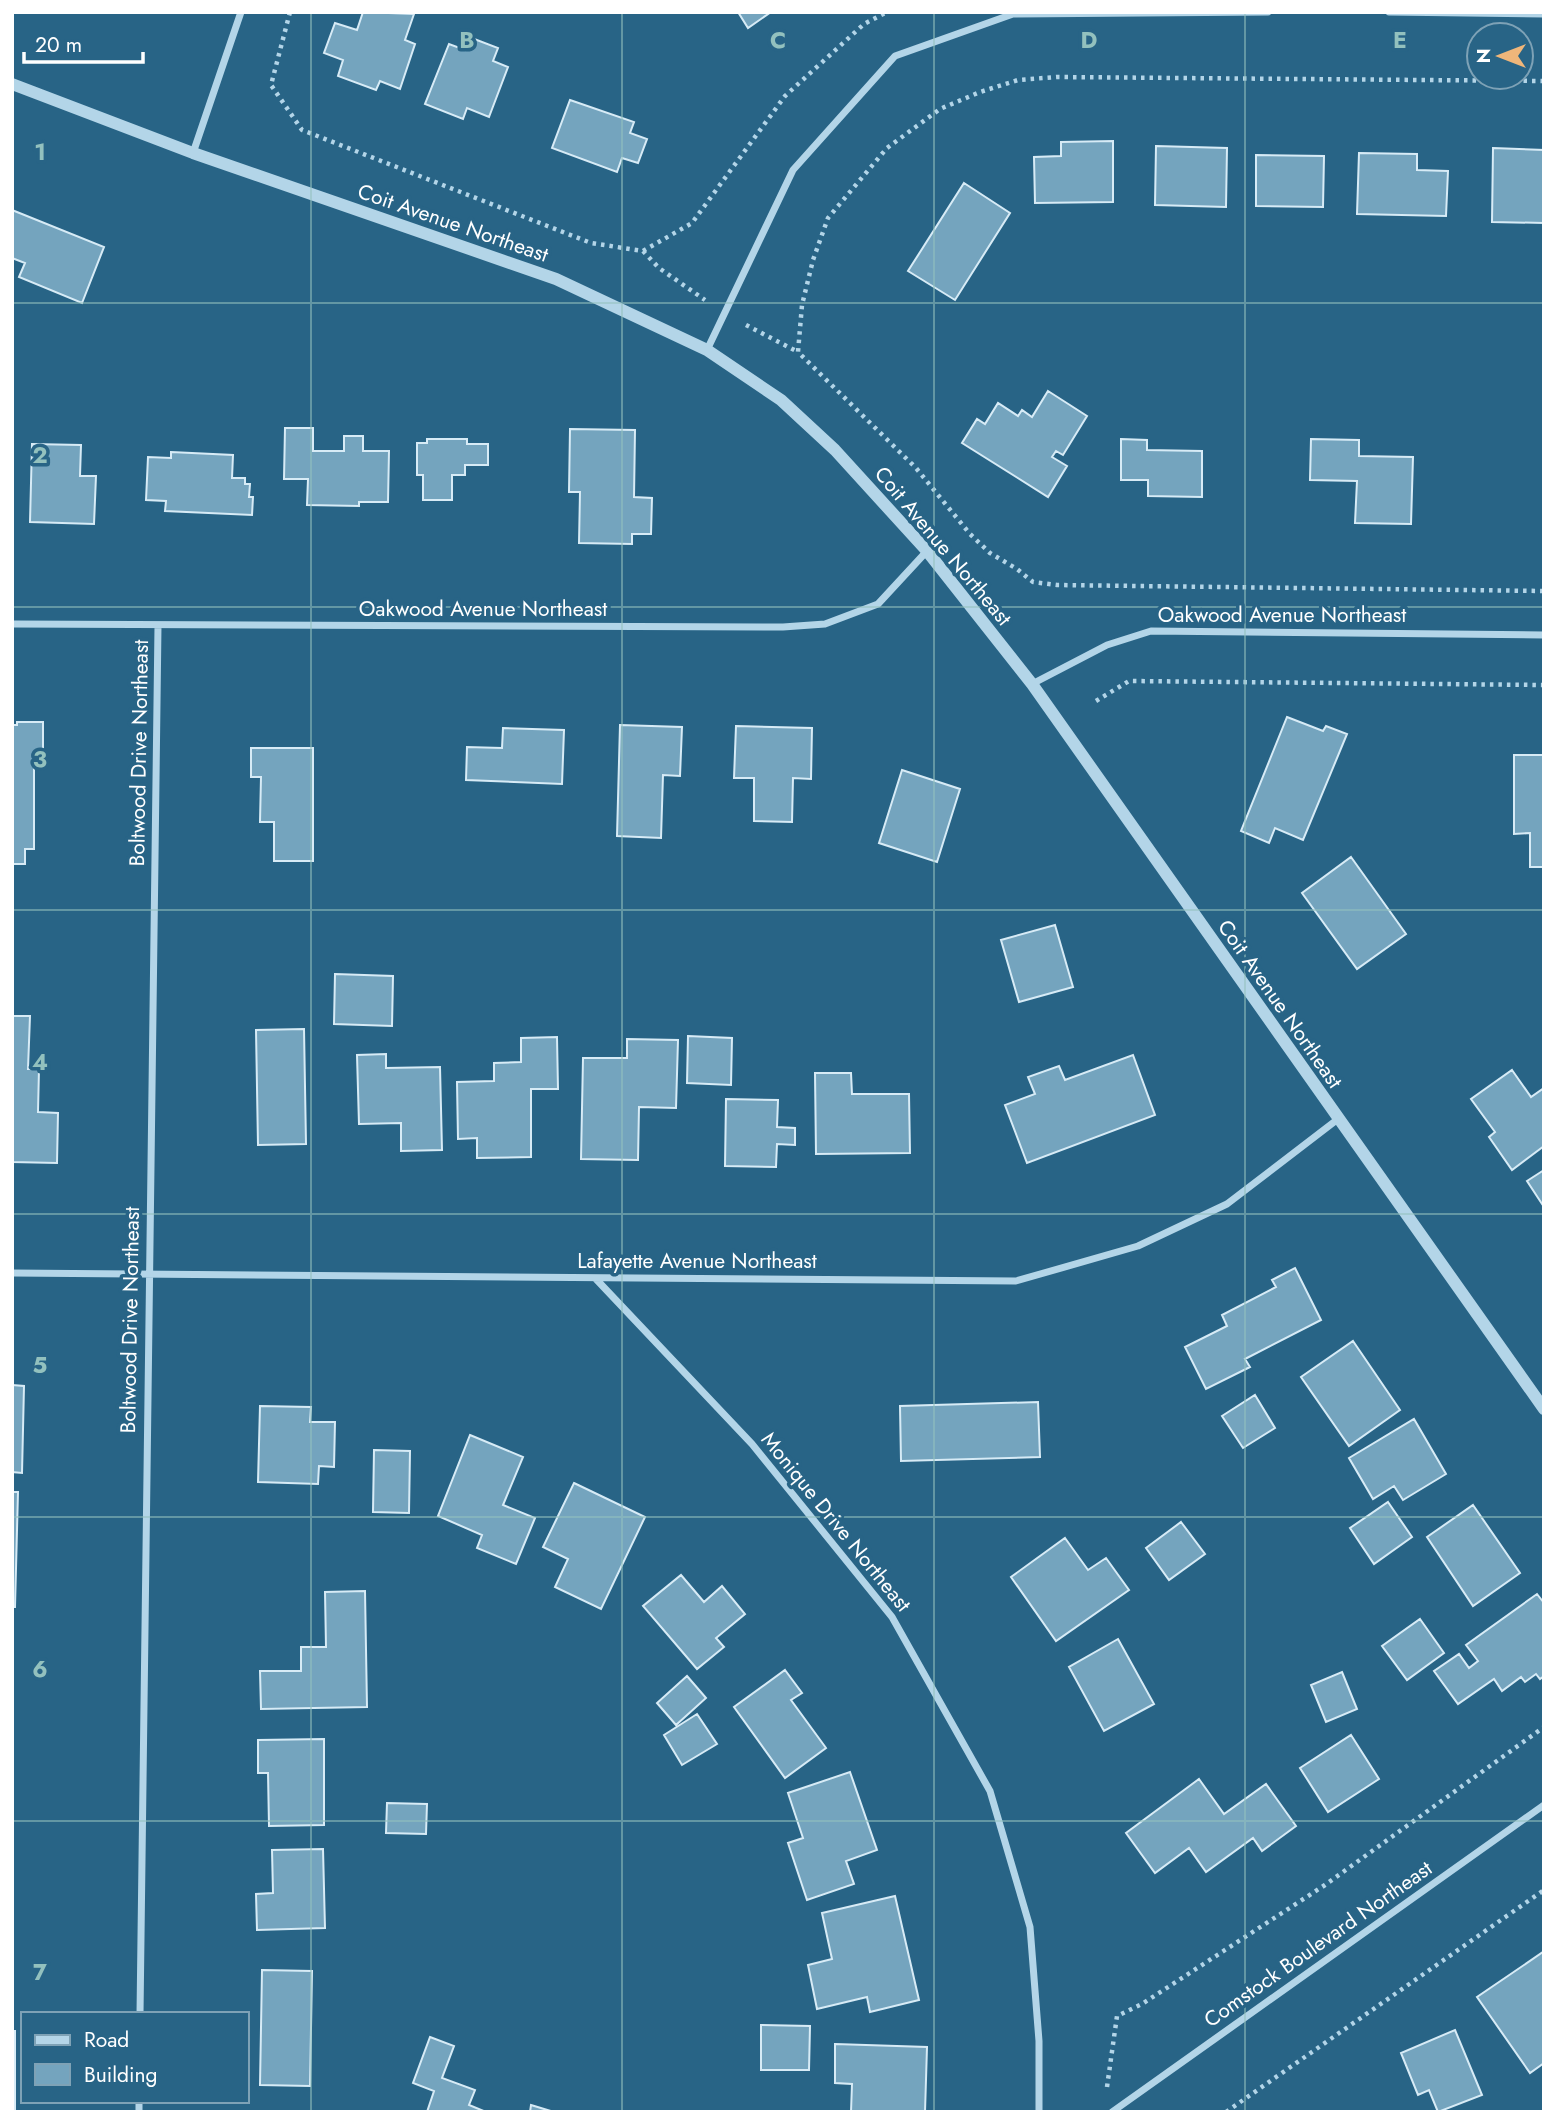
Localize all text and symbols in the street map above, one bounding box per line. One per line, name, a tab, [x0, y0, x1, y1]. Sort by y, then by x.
scale bar	[24, 21, 144, 65]
north arrow	[1465, 21, 1535, 91]
text: B	[459, 23, 475, 57]
text: C	[770, 23, 786, 57]
text: D	[1081, 23, 1098, 57]
text: E	[1393, 23, 1407, 57]
text: 20 m	[35, 30, 82, 60]
text: N	[1470, 48, 1497, 64]
text: 1	[34, 135, 46, 169]
street label: Coit Avenue Northeast	[354, 176, 552, 270]
text: 2	[32, 438, 48, 472]
street label: Coit Avenue Northeast	[867, 460, 1019, 632]
street label: Oakwood Avenue Northeast	[359, 594, 607, 624]
street label: Oakwood Avenue Northeast	[1158, 600, 1406, 630]
street label: Boltwood Drive Northeast	[122, 639, 156, 867]
text: 3	[33, 742, 47, 776]
street label: Coit Avenue Northeast	[1210, 914, 1350, 1094]
text: 4	[32, 1045, 48, 1079]
street label: Boltwood Drive Northeast	[113, 1206, 147, 1434]
street label: Lafayette Avenue Northeast	[577, 1246, 817, 1276]
text: 5	[33, 1348, 47, 1382]
street label: Monique Drive Northeast	[754, 1426, 918, 1618]
text: 6	[32, 1652, 48, 1686]
street label: Comstock Boulevard Northeast	[1198, 1854, 1438, 2034]
text: 7	[33, 1955, 47, 1989]
legend	[21, 2012, 248, 2103]
text: Road	[84, 2025, 129, 2055]
text: Building	[84, 2060, 157, 2090]

